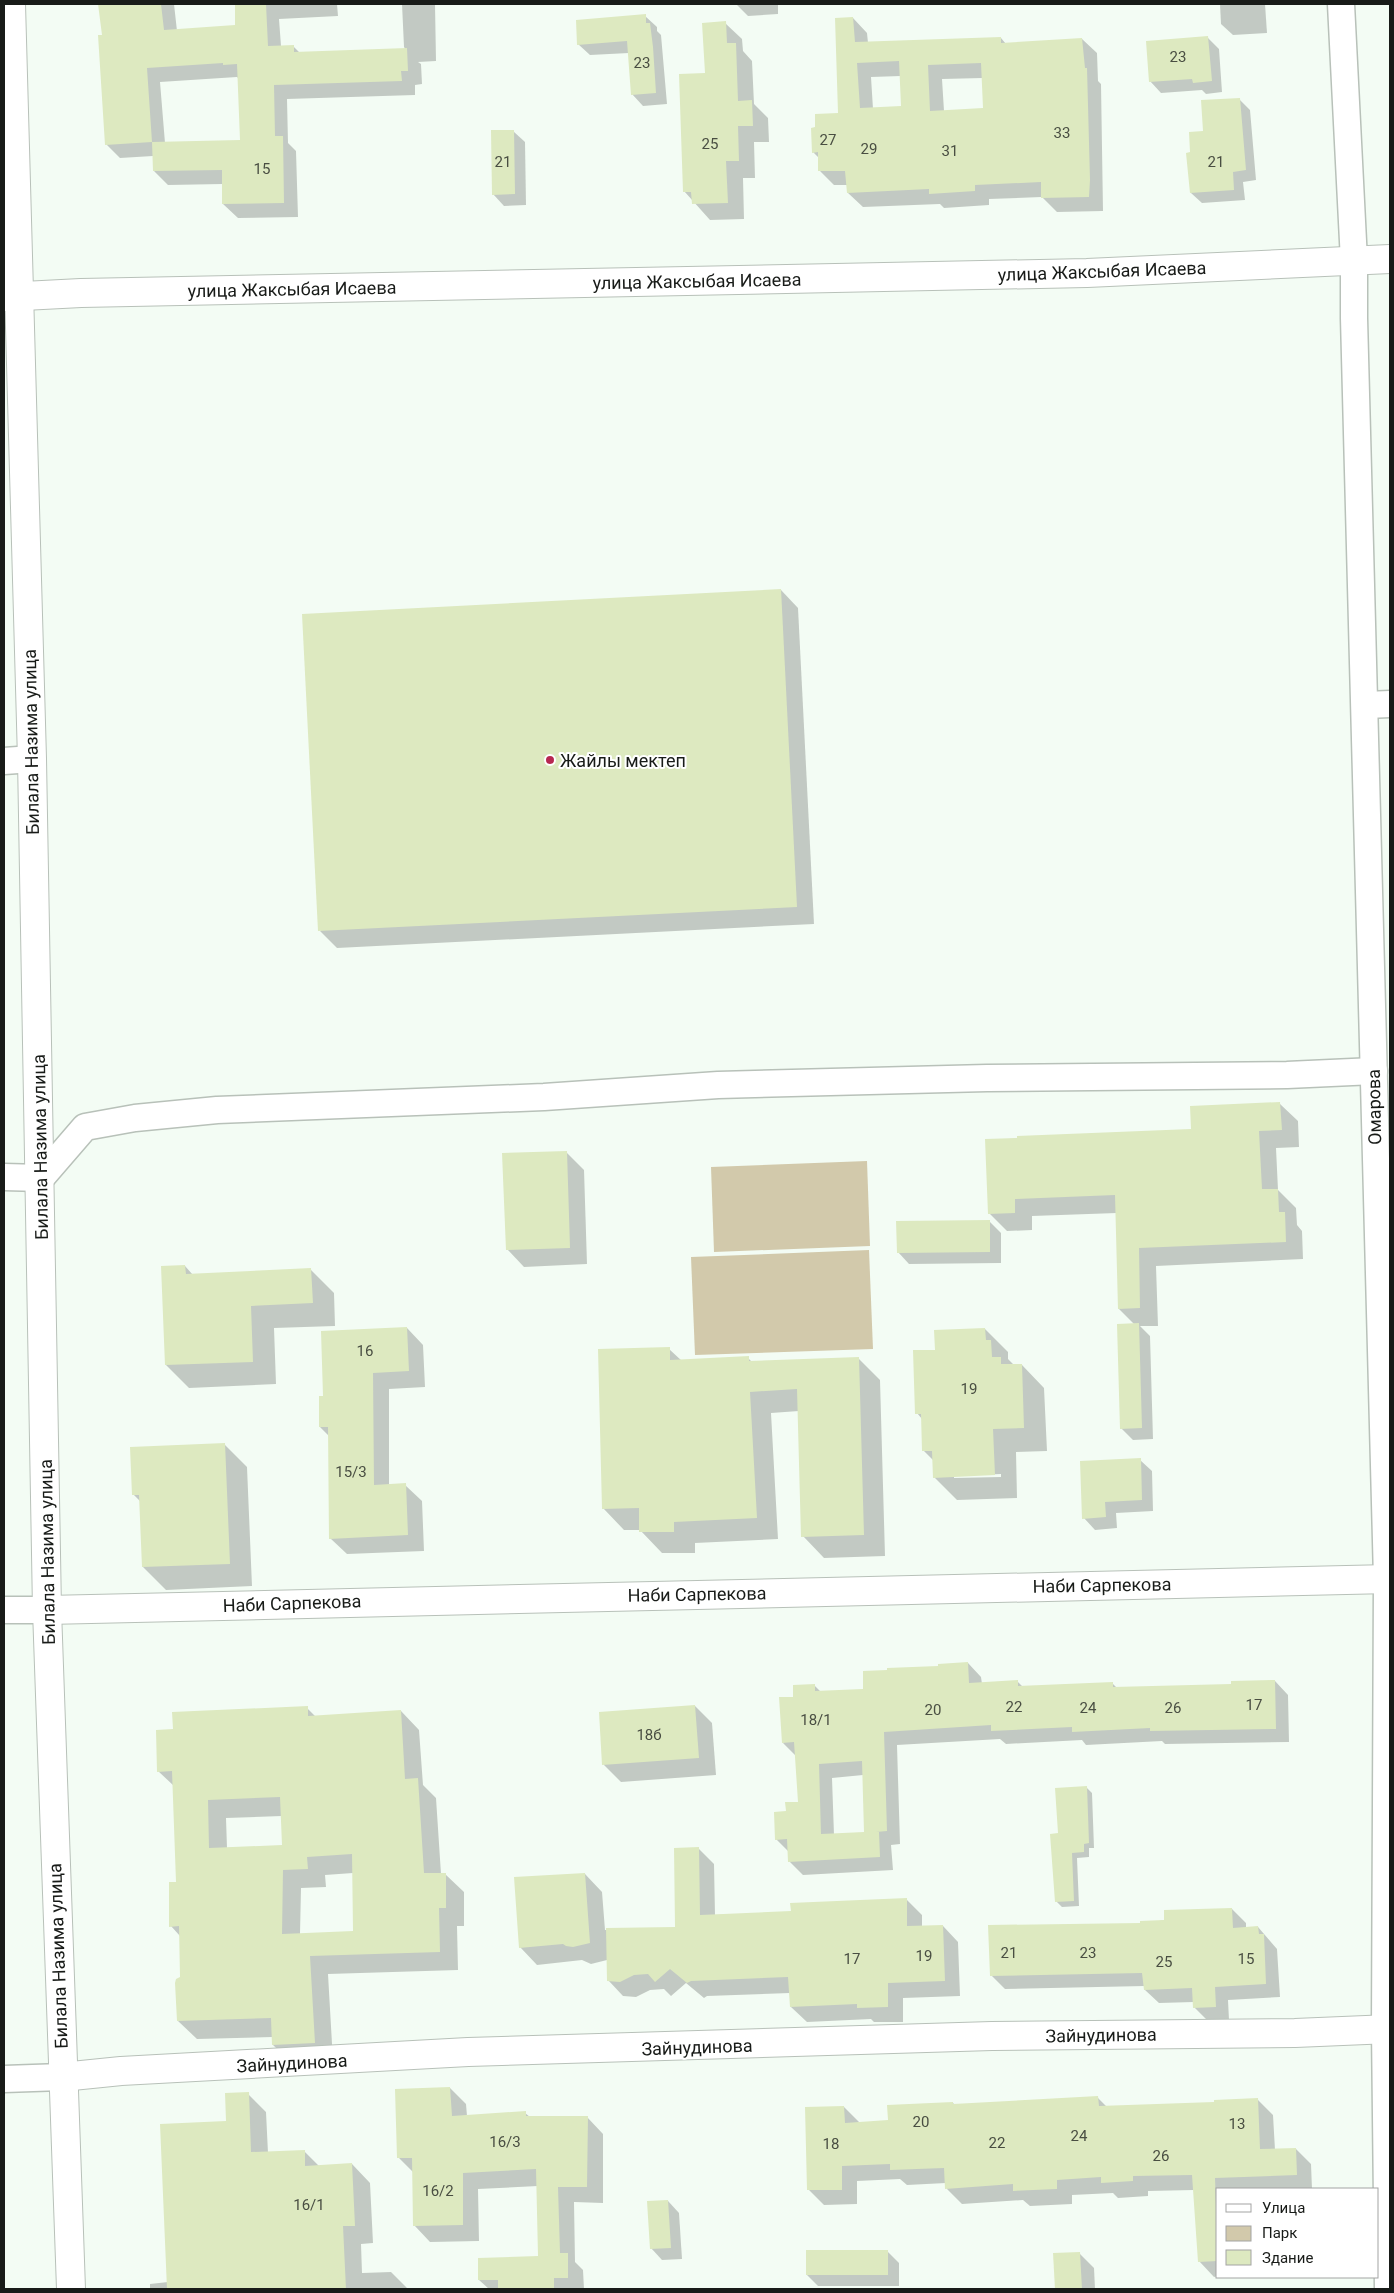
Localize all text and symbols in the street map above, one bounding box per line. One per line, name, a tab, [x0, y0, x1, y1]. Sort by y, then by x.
house number: 23	[1170, 48, 1186, 66]
house number: 23	[634, 54, 650, 72]
house number: 33	[1054, 124, 1070, 142]
house number: 27	[820, 131, 836, 149]
house number: 25	[702, 135, 718, 153]
house number: 29	[861, 140, 877, 158]
house number: 31	[942, 142, 958, 160]
house number: 21	[495, 153, 511, 171]
house number: 21	[1208, 153, 1224, 171]
house number: 15	[254, 160, 270, 178]
street label: улица Жаксыбая Исаева	[997, 257, 1207, 285]
street label: улица Жаксыбая Исаева	[592, 269, 802, 293]
street label: улица Жаксыбая Исаева	[187, 277, 397, 301]
street label: Билала Назима улица	[19, 649, 43, 835]
place label: Жайлы мектеп	[560, 750, 686, 771]
marker: Жайлы мектеп	[544, 754, 556, 766]
street label: Билала Назима улица	[28, 1054, 52, 1240]
street label: Омарова	[1363, 1069, 1385, 1145]
house number: 16	[357, 1342, 373, 1360]
house number: 19	[961, 1380, 977, 1398]
street label: Билала Назима улица	[35, 1459, 59, 1645]
house number: 15/3	[335, 1463, 367, 1481]
street label: Наби Сарпекова	[1032, 1573, 1172, 1597]
street label: Наби Сарпекова	[627, 1582, 767, 1606]
street label: Наби Сарпекова	[222, 1590, 362, 1616]
house number: 17	[1246, 1696, 1262, 1714]
house number: 22	[1006, 1698, 1022, 1716]
house number: 24	[1080, 1699, 1097, 1717]
house number: 26	[1165, 1699, 1181, 1717]
house number: 20	[925, 1701, 941, 1719]
house number: 18/1	[800, 1711, 832, 1729]
house number: 18б	[636, 1726, 662, 1744]
street label: Билала Назима улица	[44, 1863, 72, 2049]
house number: 21	[1001, 1944, 1017, 1962]
house number: 23	[1080, 1944, 1096, 1962]
house number: 19	[916, 1947, 932, 1965]
house number: 17	[844, 1950, 860, 1968]
house number: 15	[1238, 1950, 1254, 1968]
house number: 25	[1156, 1953, 1172, 1971]
street label: Зайнудинова	[1045, 2024, 1157, 2046]
street label: Зайнудинова	[641, 2035, 753, 2059]
street label: Зайнудинова	[236, 2050, 348, 2076]
house number: 20	[913, 2113, 929, 2131]
house number: 13	[1229, 2115, 1245, 2133]
house number: 24	[1071, 2127, 1088, 2145]
house number: 16/3	[489, 2133, 521, 2151]
house number: 22	[989, 2134, 1005, 2152]
house number: 18	[823, 2135, 839, 2153]
house number: 26	[1153, 2147, 1169, 2165]
house number: 16/2	[422, 2182, 454, 2200]
legend	[1216, 2188, 1379, 2278]
house number: 16/1	[293, 2196, 325, 2214]
text: Улица	[1262, 2199, 1305, 2217]
text: Парк	[1262, 2224, 1297, 2242]
text: Здание	[1262, 2249, 1313, 2267]

